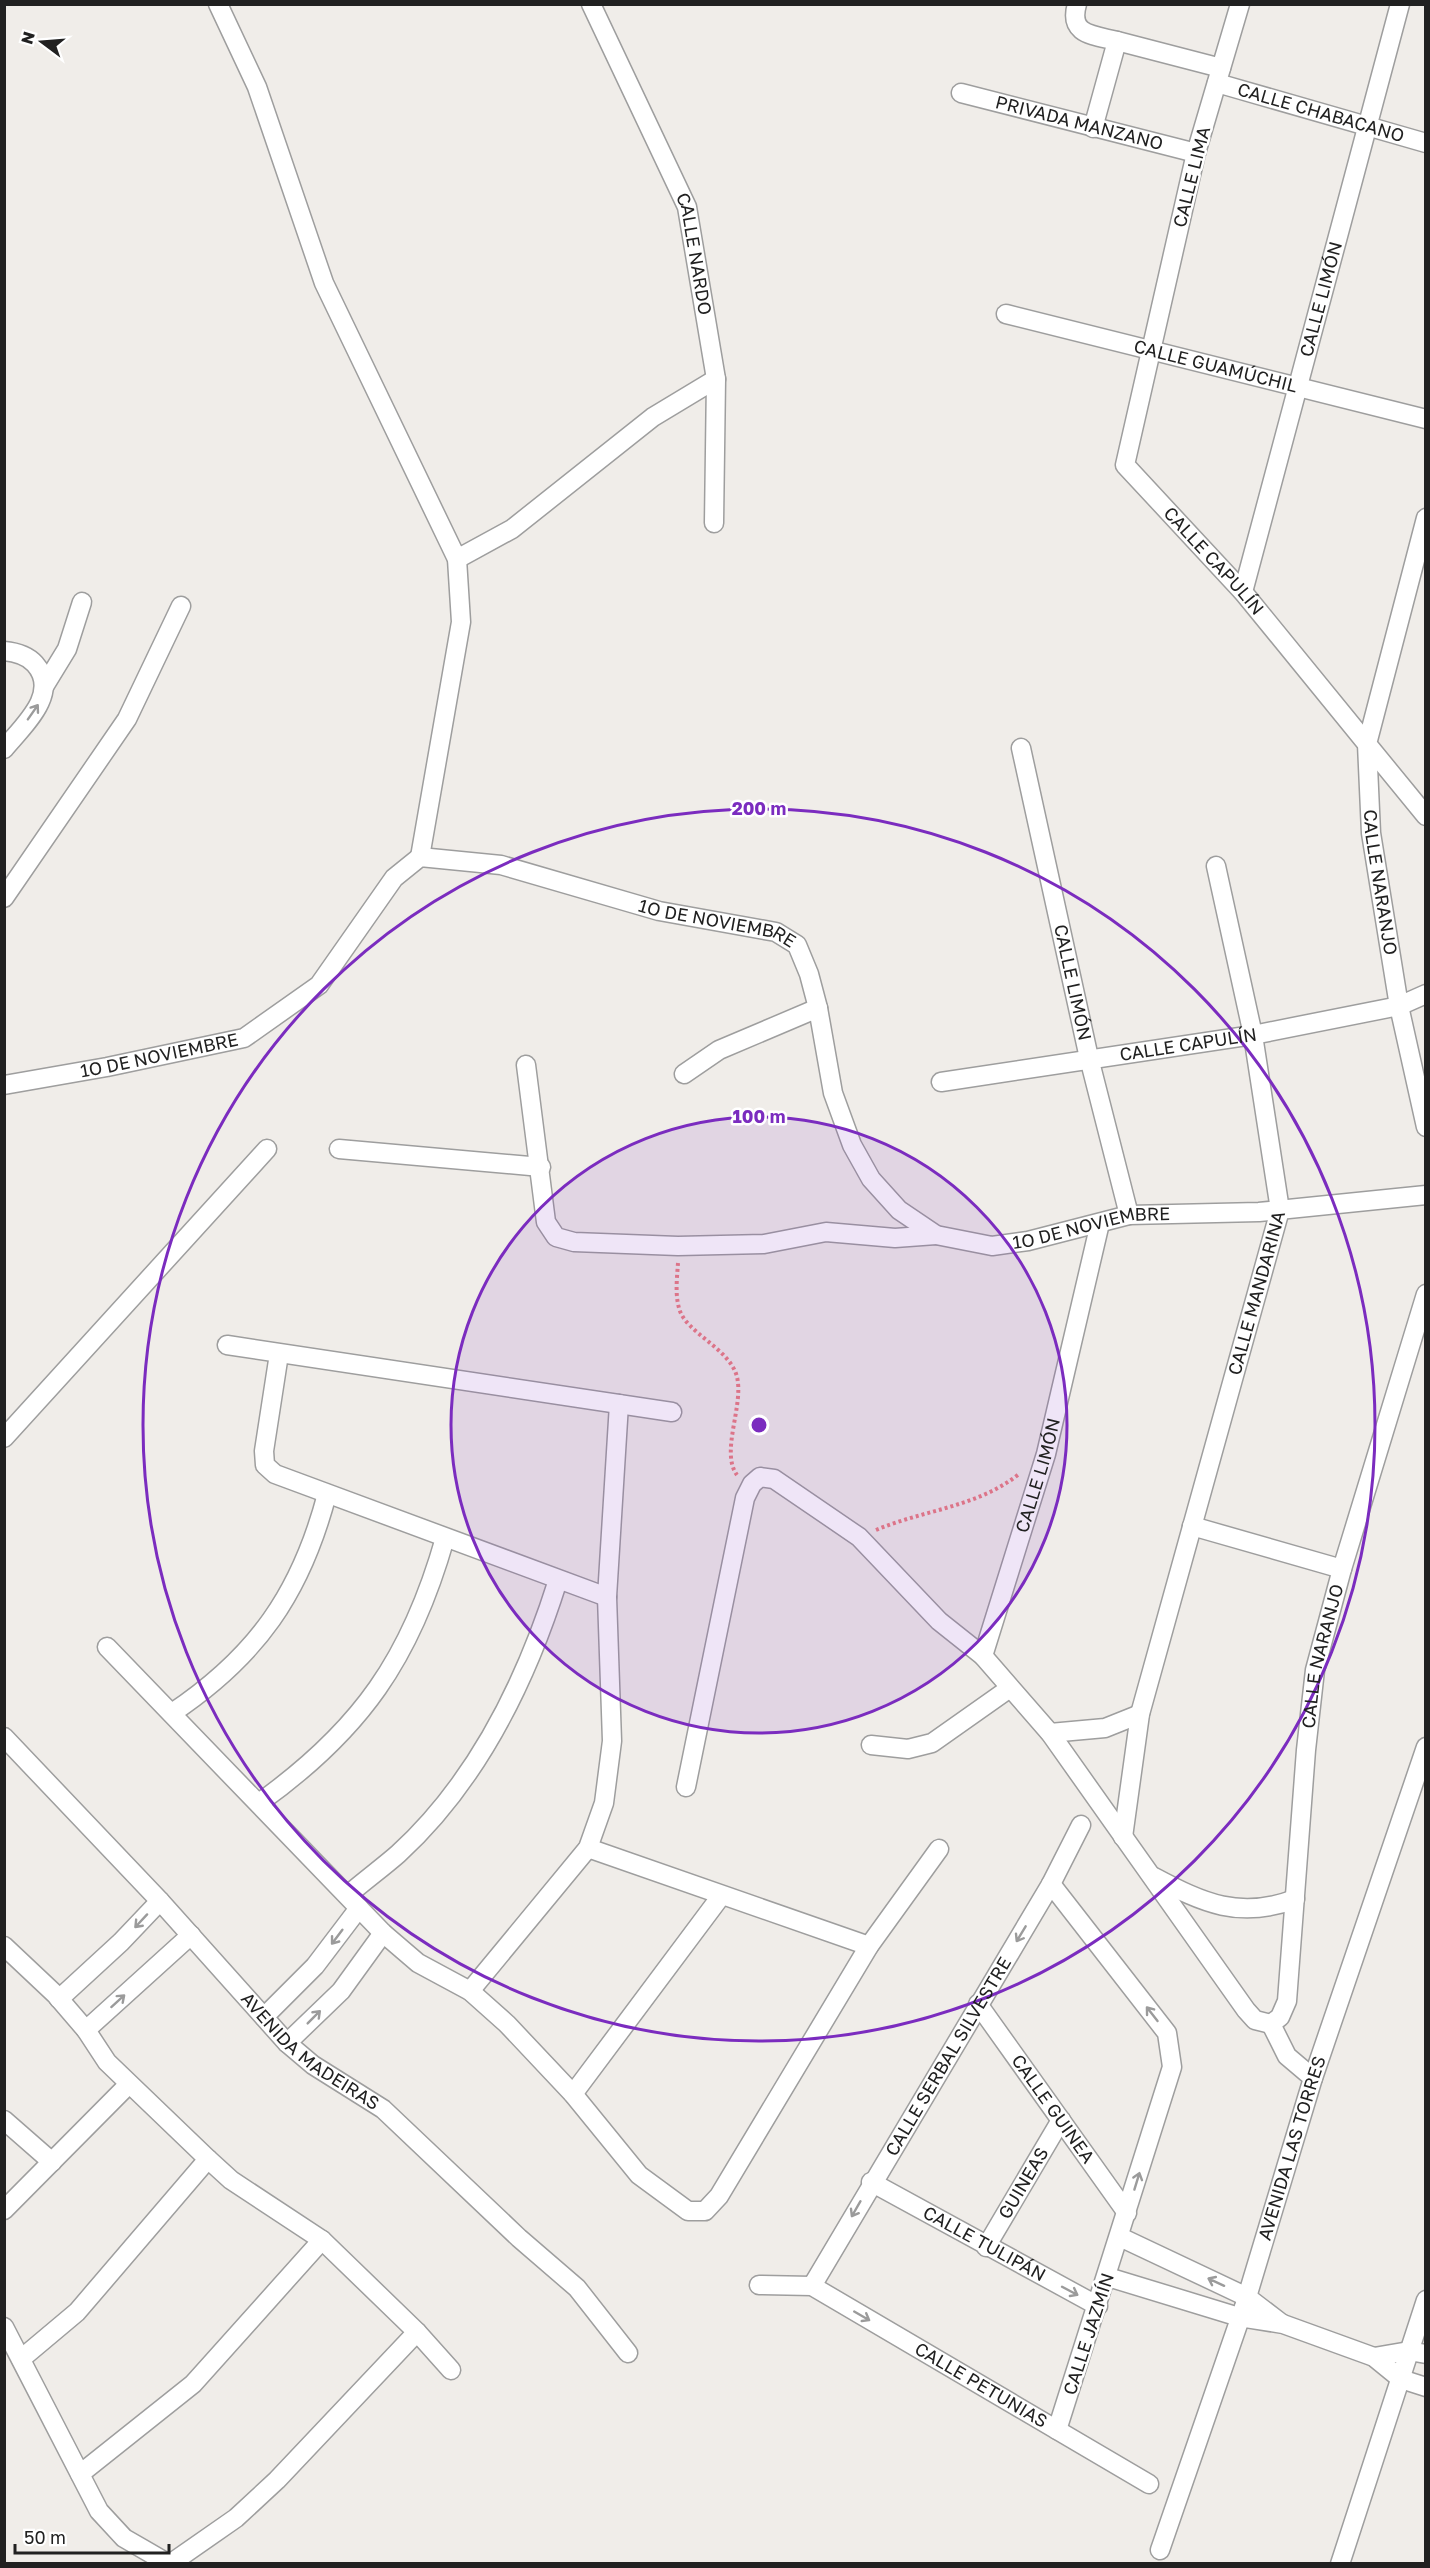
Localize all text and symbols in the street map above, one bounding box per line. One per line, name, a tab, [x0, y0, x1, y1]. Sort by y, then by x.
north arrow	[12, 12, 72, 72]
text: N	[16, 29, 39, 46]
street label: CALLE CHABACANO	[1235, 77, 1407, 146]
street label: PRIVADA MANZANO	[993, 90, 1166, 154]
street label: CALLE LIMA	[1168, 124, 1214, 230]
street label: CALLE NARDO	[672, 189, 717, 317]
street label: CALLE LIMÓN	[1294, 239, 1346, 359]
street label: CALLE GUAMÚCHIL	[1132, 334, 1300, 396]
street label: CALLE CAPULÍN	[1159, 502, 1269, 619]
one-way arrow	[26, 704, 39, 721]
text: 200 m	[732, 797, 786, 819]
street label: CALLE NARANJO	[1360, 809, 1403, 957]
street label: 1O DE NOVIEMBRE	[636, 894, 800, 952]
street label: CALLE LIMÓN	[1050, 922, 1097, 1042]
street label: CALLE CAPULÍN	[1118, 1023, 1258, 1065]
street label: 1O DE NOVIEMBRE	[78, 1028, 240, 1081]
text: 100 m	[733, 1105, 785, 1127]
street label: 1O DE NOVIEMBRE	[1011, 1202, 1170, 1253]
street label: CALLE MANDARINA	[1223, 1208, 1289, 1377]
centre of rings	[749, 1415, 769, 1435]
street label: CALLE LIMÓN	[1010, 1416, 1064, 1535]
street label: CALLE NARANJO	[1297, 1581, 1347, 1729]
one-way arrow	[134, 1914, 148, 1929]
one-way arrow	[1014, 1925, 1026, 1942]
one-way arrow	[330, 1928, 343, 1944]
street label: CALLE SERBAL SILVESTRE	[880, 1952, 1015, 2159]
street label: AVENIDA MADEIRAS	[237, 1987, 384, 2114]
one-way arrow	[110, 1994, 125, 2008]
one-way arrow	[1146, 2006, 1159, 2022]
one-way arrow	[306, 2010, 321, 2024]
street label: CALLE GUINEA	[1008, 2050, 1100, 2167]
street label: AVENIDA LAS TORRES	[1253, 2053, 1330, 2243]
street label: GUINEAS	[993, 2143, 1052, 2223]
one-way arrow	[1132, 2172, 1143, 2191]
one-way arrow	[849, 2200, 861, 2217]
street label: CALLE TULIPÁN	[920, 2201, 1050, 2285]
street label: CALLE JAZMÍN	[1058, 2270, 1118, 2398]
one-way arrow	[1207, 2276, 1225, 2287]
one-way arrow	[1060, 2286, 1078, 2297]
one-way arrow	[853, 2310, 870, 2322]
street label: CALLE PETUNIAS	[911, 2337, 1052, 2432]
scale bar	[15, 2517, 170, 2555]
text: 50 m	[24, 2526, 66, 2548]

